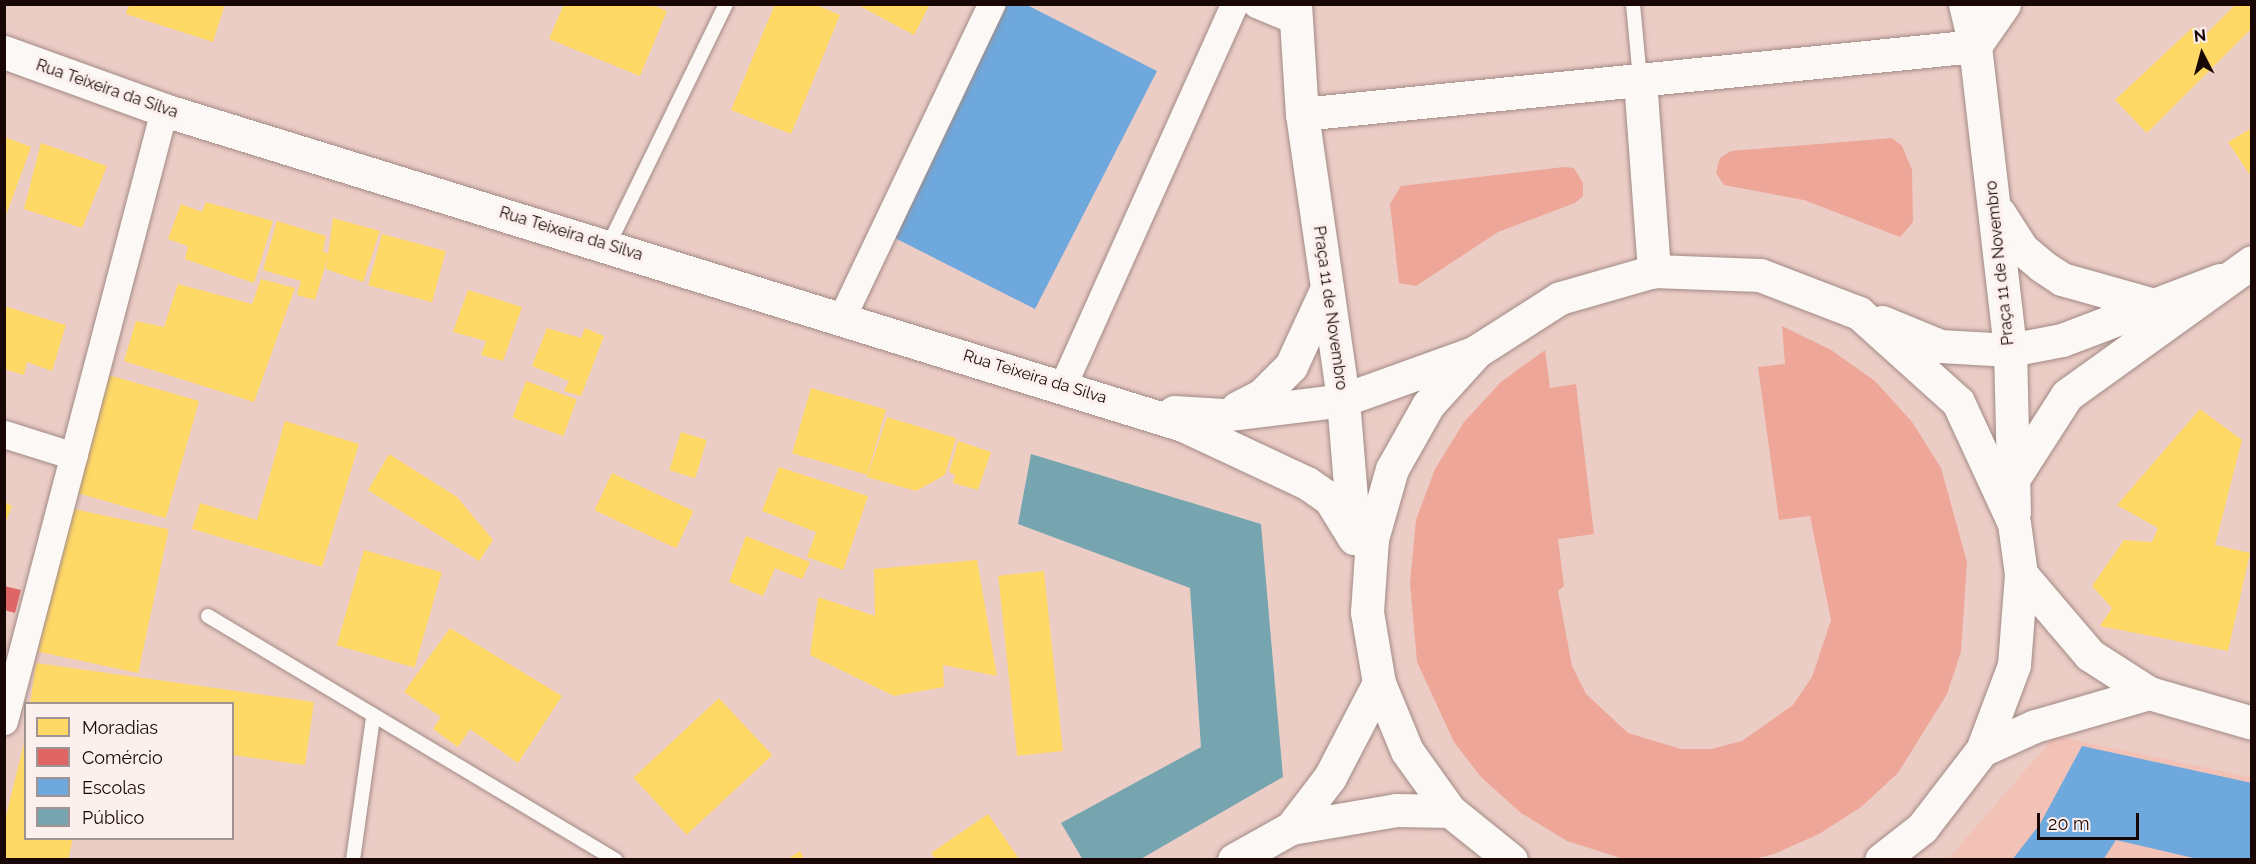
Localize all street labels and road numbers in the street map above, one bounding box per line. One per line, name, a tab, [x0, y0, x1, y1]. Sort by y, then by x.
street label: Rua Teixeira da Silva	[33, 56, 181, 122]
street label: Praça 11 de Novembro	[1982, 180, 2018, 346]
street label: Rua Teixeira da Silva	[497, 203, 645, 265]
street label: Praça 11 de Novembro	[1309, 225, 1351, 391]
street label: Rua Teixeira da Silva	[961, 346, 1109, 408]

